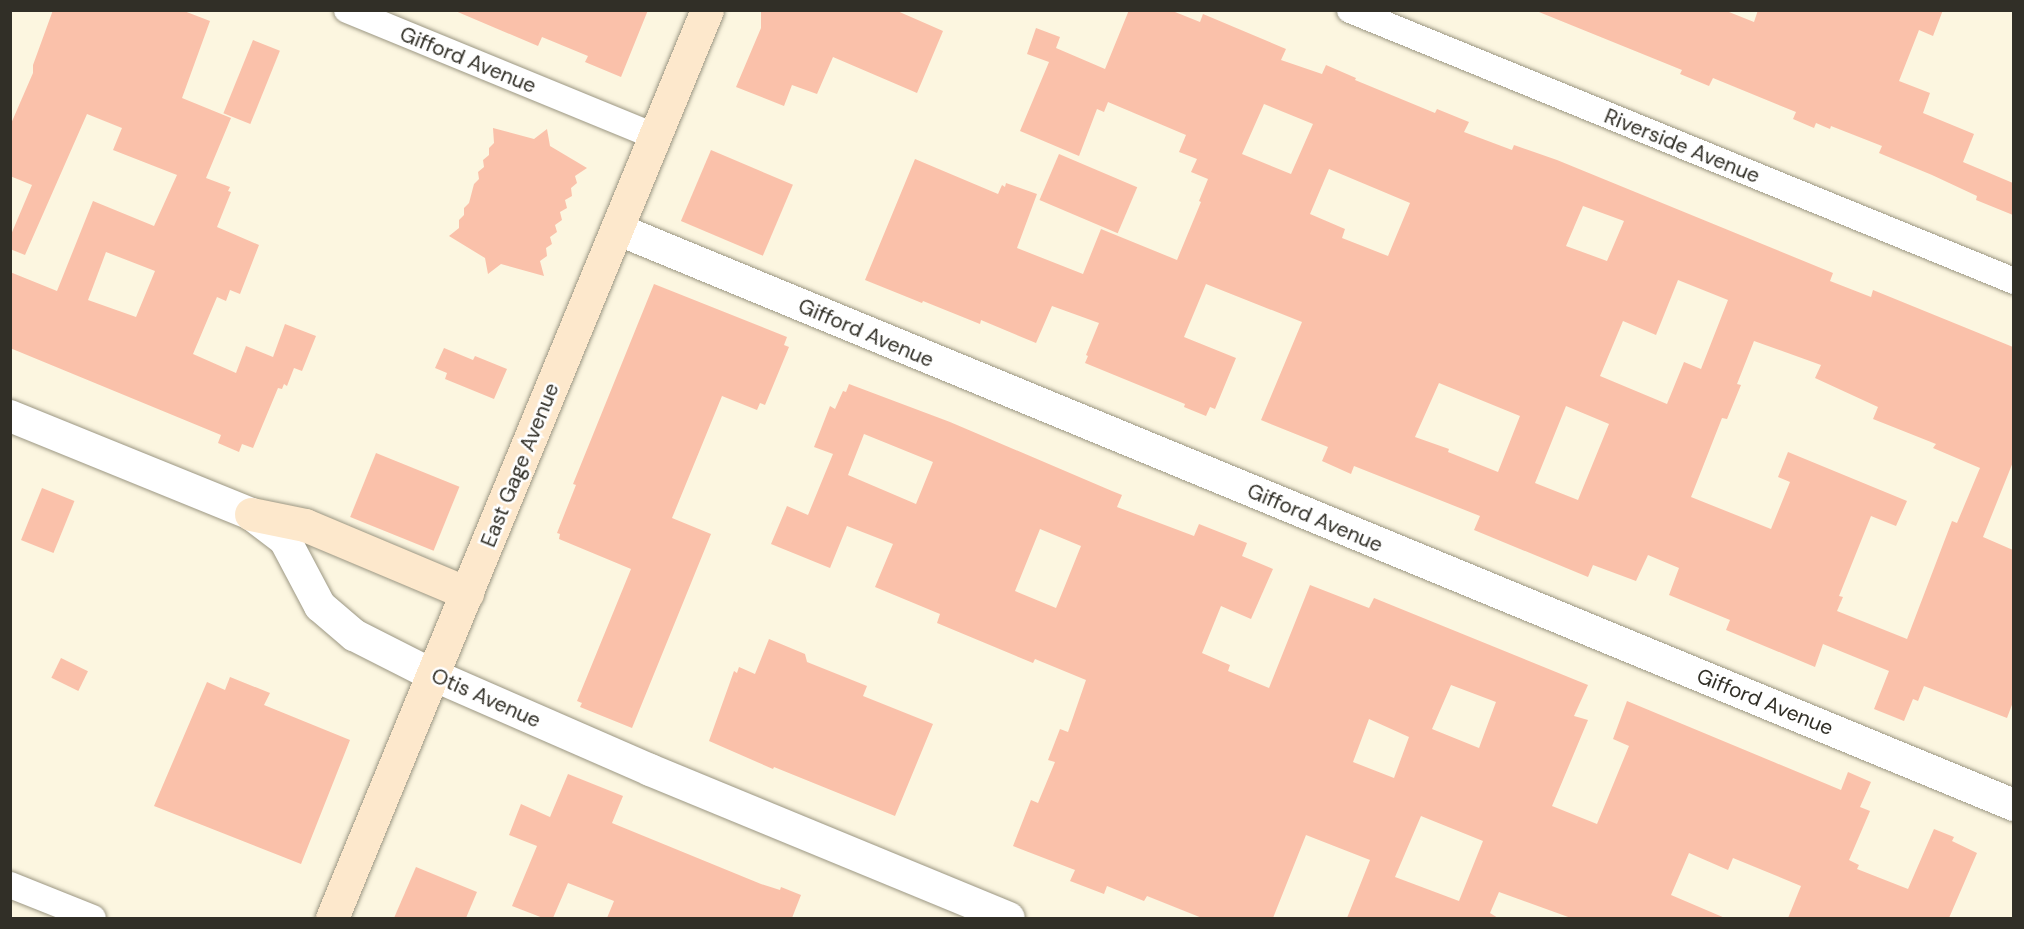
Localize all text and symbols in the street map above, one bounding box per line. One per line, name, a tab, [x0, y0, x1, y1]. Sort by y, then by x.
street label: Gifford Avenue	[396, 21, 540, 99]
street label: Riverside Avenue	[1601, 103, 1763, 189]
street label: Gifford Avenue	[794, 293, 938, 373]
street label: East Gage Avenue	[476, 379, 564, 551]
street label: Gifford Avenue	[1243, 478, 1387, 558]
street label: Otis Avenue	[427, 663, 545, 733]
street label: Gifford Avenue	[1693, 663, 1837, 741]

